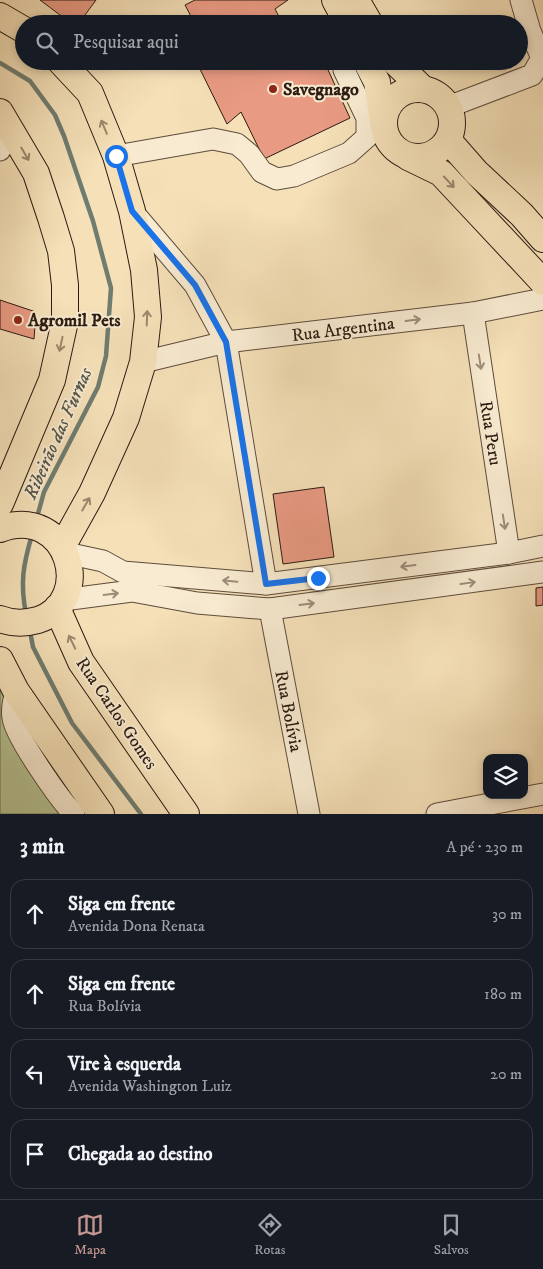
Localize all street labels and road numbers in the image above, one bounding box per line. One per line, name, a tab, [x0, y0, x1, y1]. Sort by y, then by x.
street label: Rua Argentina	[291, 313, 396, 347]
street label: Rua Peru	[474, 399, 506, 467]
street label: Rua Carlos Gomes	[71, 653, 162, 774]
street label: Rua Bolívia	[269, 669, 307, 754]

